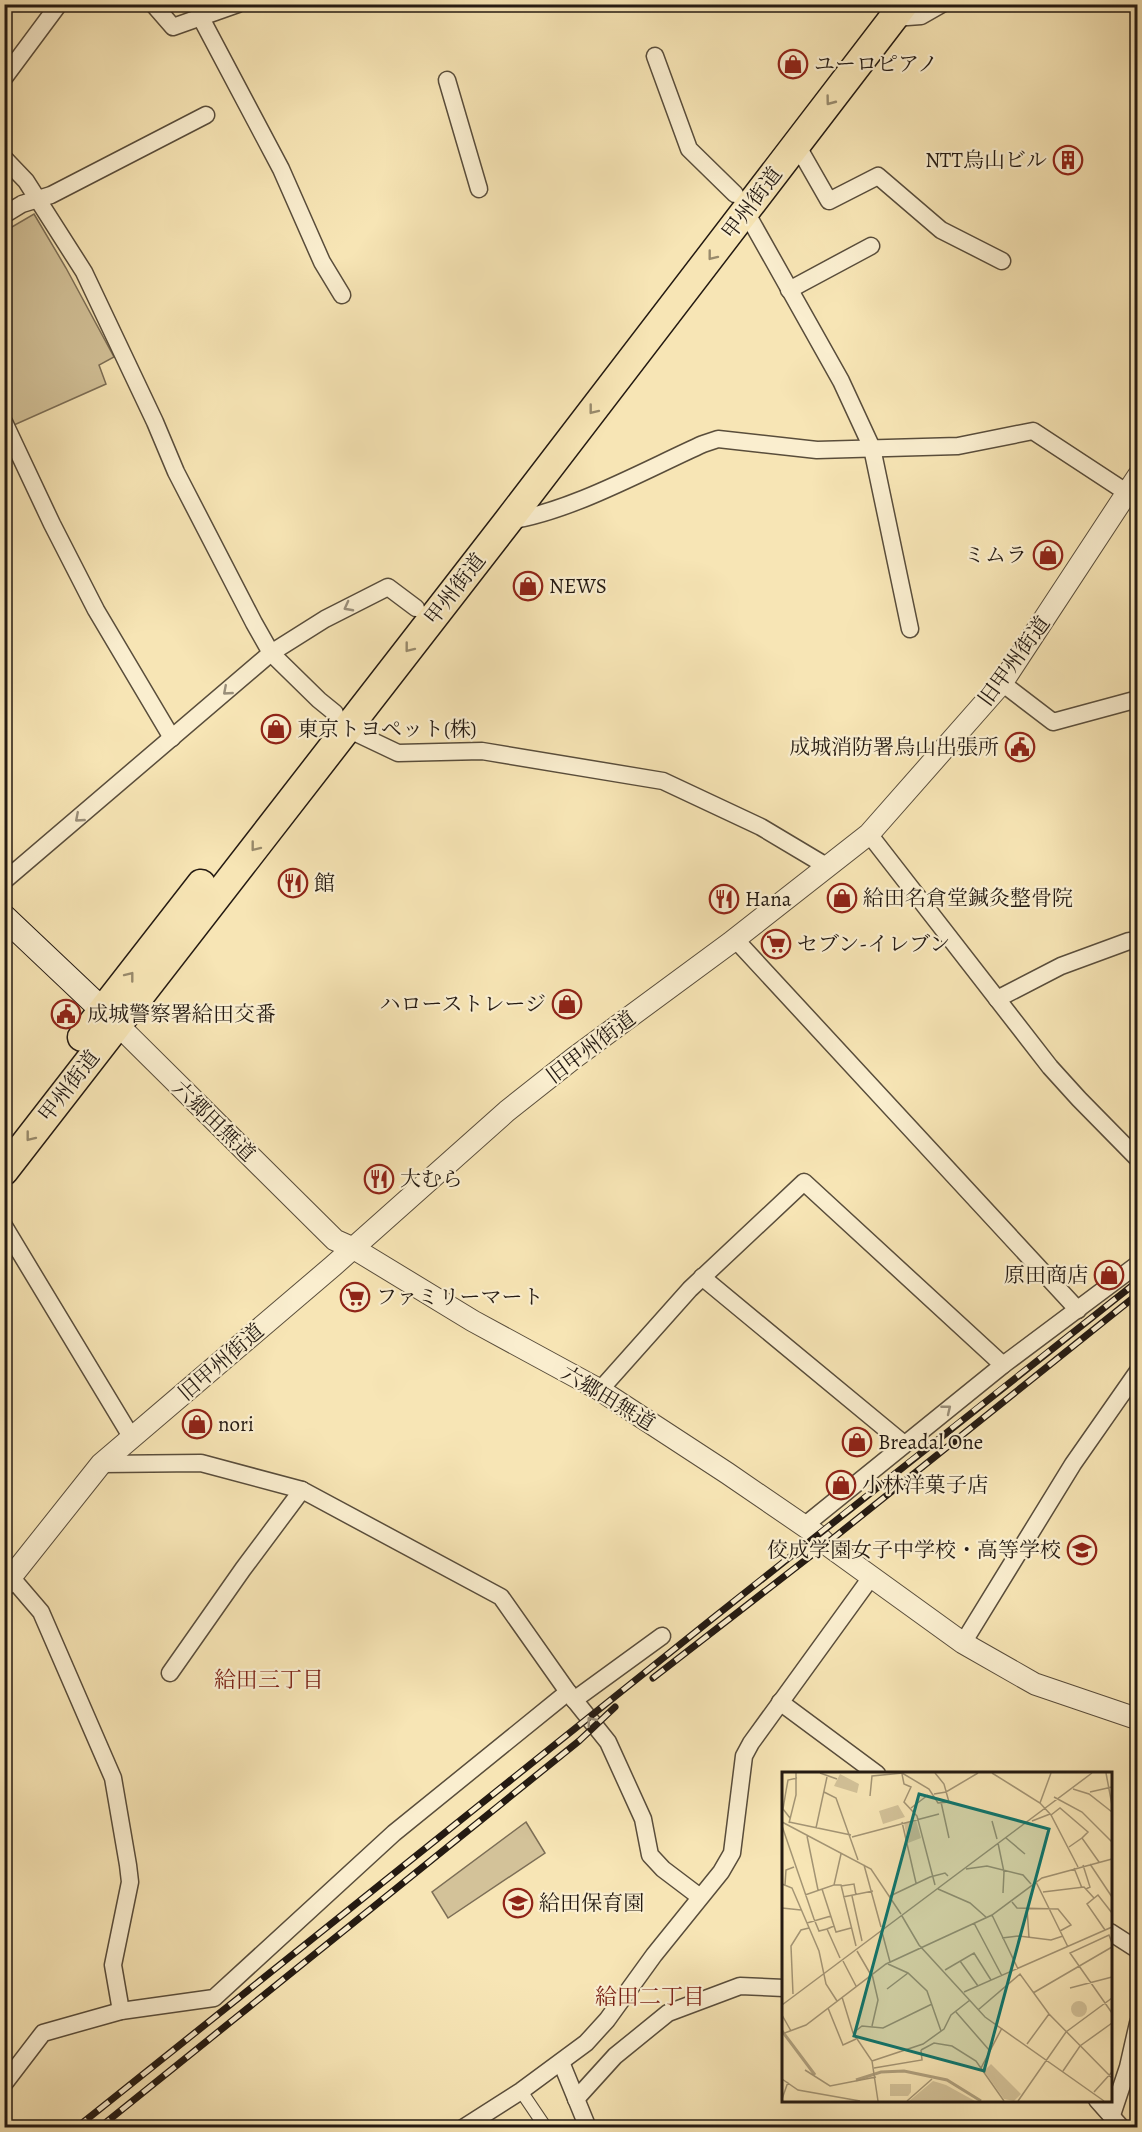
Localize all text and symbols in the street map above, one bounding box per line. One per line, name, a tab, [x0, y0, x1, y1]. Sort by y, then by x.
shop icon: ユーロピアノ	[777, 48, 809, 80]
place label: ユーロピアノ	[814, 50, 938, 78]
one-way arrow	[827, 94, 838, 105]
building icon: NTT烏山ビル	[1052, 144, 1084, 176]
place label: NTT烏山ビル	[925, 146, 1047, 174]
street label: 甲州街道	[716, 161, 788, 245]
one-way arrow	[708, 249, 719, 260]
one-way arrow	[589, 404, 600, 415]
shop icon: ミムラ	[1032, 539, 1064, 571]
place label: ミムラ	[964, 541, 1027, 569]
street label: 甲州街道	[418, 547, 492, 631]
shop icon: NEWS	[512, 570, 544, 602]
place label: NEWS	[549, 572, 607, 600]
one-way arrow	[344, 600, 355, 612]
street label: 旧甲州街道	[972, 610, 1056, 712]
one-way arrow	[406, 641, 417, 652]
one-way arrow	[223, 684, 234, 695]
shop icon: 東京トヨペット(株)	[260, 713, 292, 745]
place label: 東京トヨペット(株)	[297, 715, 477, 743]
public building icon: 成城消防署烏山出張所	[1004, 731, 1036, 763]
place label: 成城消防署烏山出張所	[789, 733, 999, 761]
one-way arrow	[75, 811, 86, 822]
one-way arrow	[251, 840, 262, 851]
restaurant icon: 館	[277, 867, 309, 899]
place label: 館	[314, 869, 335, 897]
shop icon: 給田名倉堂鍼灸整骨院	[826, 882, 858, 914]
restaurant icon: Hana	[708, 883, 740, 915]
place label: 給田名倉堂鍼灸整骨院	[863, 884, 1073, 912]
place label: Hana	[745, 885, 792, 913]
supermarket icon: セブン-イレブン	[760, 928, 792, 960]
place label: セブン-イレブン	[797, 930, 950, 958]
one-way arrow	[122, 972, 133, 983]
shop icon: ハローストレージ	[551, 988, 583, 1020]
place label: ハローストレージ	[379, 990, 546, 1018]
public building icon: 成城警察署給田交番	[50, 998, 82, 1030]
place label: 成城警察署給田交番	[87, 1000, 276, 1028]
street label: 旧甲州街道	[541, 1004, 641, 1090]
street label: 甲州街道	[32, 1044, 106, 1128]
street label: 六郷田無道	[167, 1074, 261, 1168]
one-way arrow	[27, 1131, 38, 1142]
restaurant icon: 大むら	[363, 1163, 395, 1195]
place label: 大むら	[400, 1165, 463, 1193]
shop icon: 原田商店	[1093, 1259, 1125, 1291]
place label: 原田商店	[1004, 1261, 1088, 1289]
supermarket icon: ファミリーマート	[339, 1281, 371, 1313]
place label: ファミリーマート	[376, 1283, 544, 1311]
street label: 旧甲州街道	[172, 1317, 270, 1407]
street label: 六郷田無道	[556, 1359, 660, 1437]
one-way arrow	[941, 1406, 952, 1417]
shop icon: nori	[181, 1408, 213, 1440]
place label: nori	[218, 1410, 254, 1438]
shop icon: Breadal One	[841, 1426, 873, 1458]
place label: Breadal One	[878, 1428, 983, 1456]
shop icon: 小林洋菓子店	[825, 1469, 857, 1501]
place label: 小林洋菓子店	[862, 1471, 988, 1499]
school or university icon: 佼成学園女子中学校・高等学校	[1066, 1534, 1098, 1566]
place label: 佼成学園女子中学校・高等学校	[767, 1536, 1061, 1564]
district label: 給田三丁目	[214, 1665, 324, 1695]
one-way arrow	[587, 1717, 598, 1728]
inset map	[782, 1772, 1112, 2102]
school or university icon: 給田保育園	[502, 1887, 534, 1919]
place label: 給田保育園	[539, 1889, 644, 1917]
district label: 給田二丁目	[595, 1982, 705, 2012]

